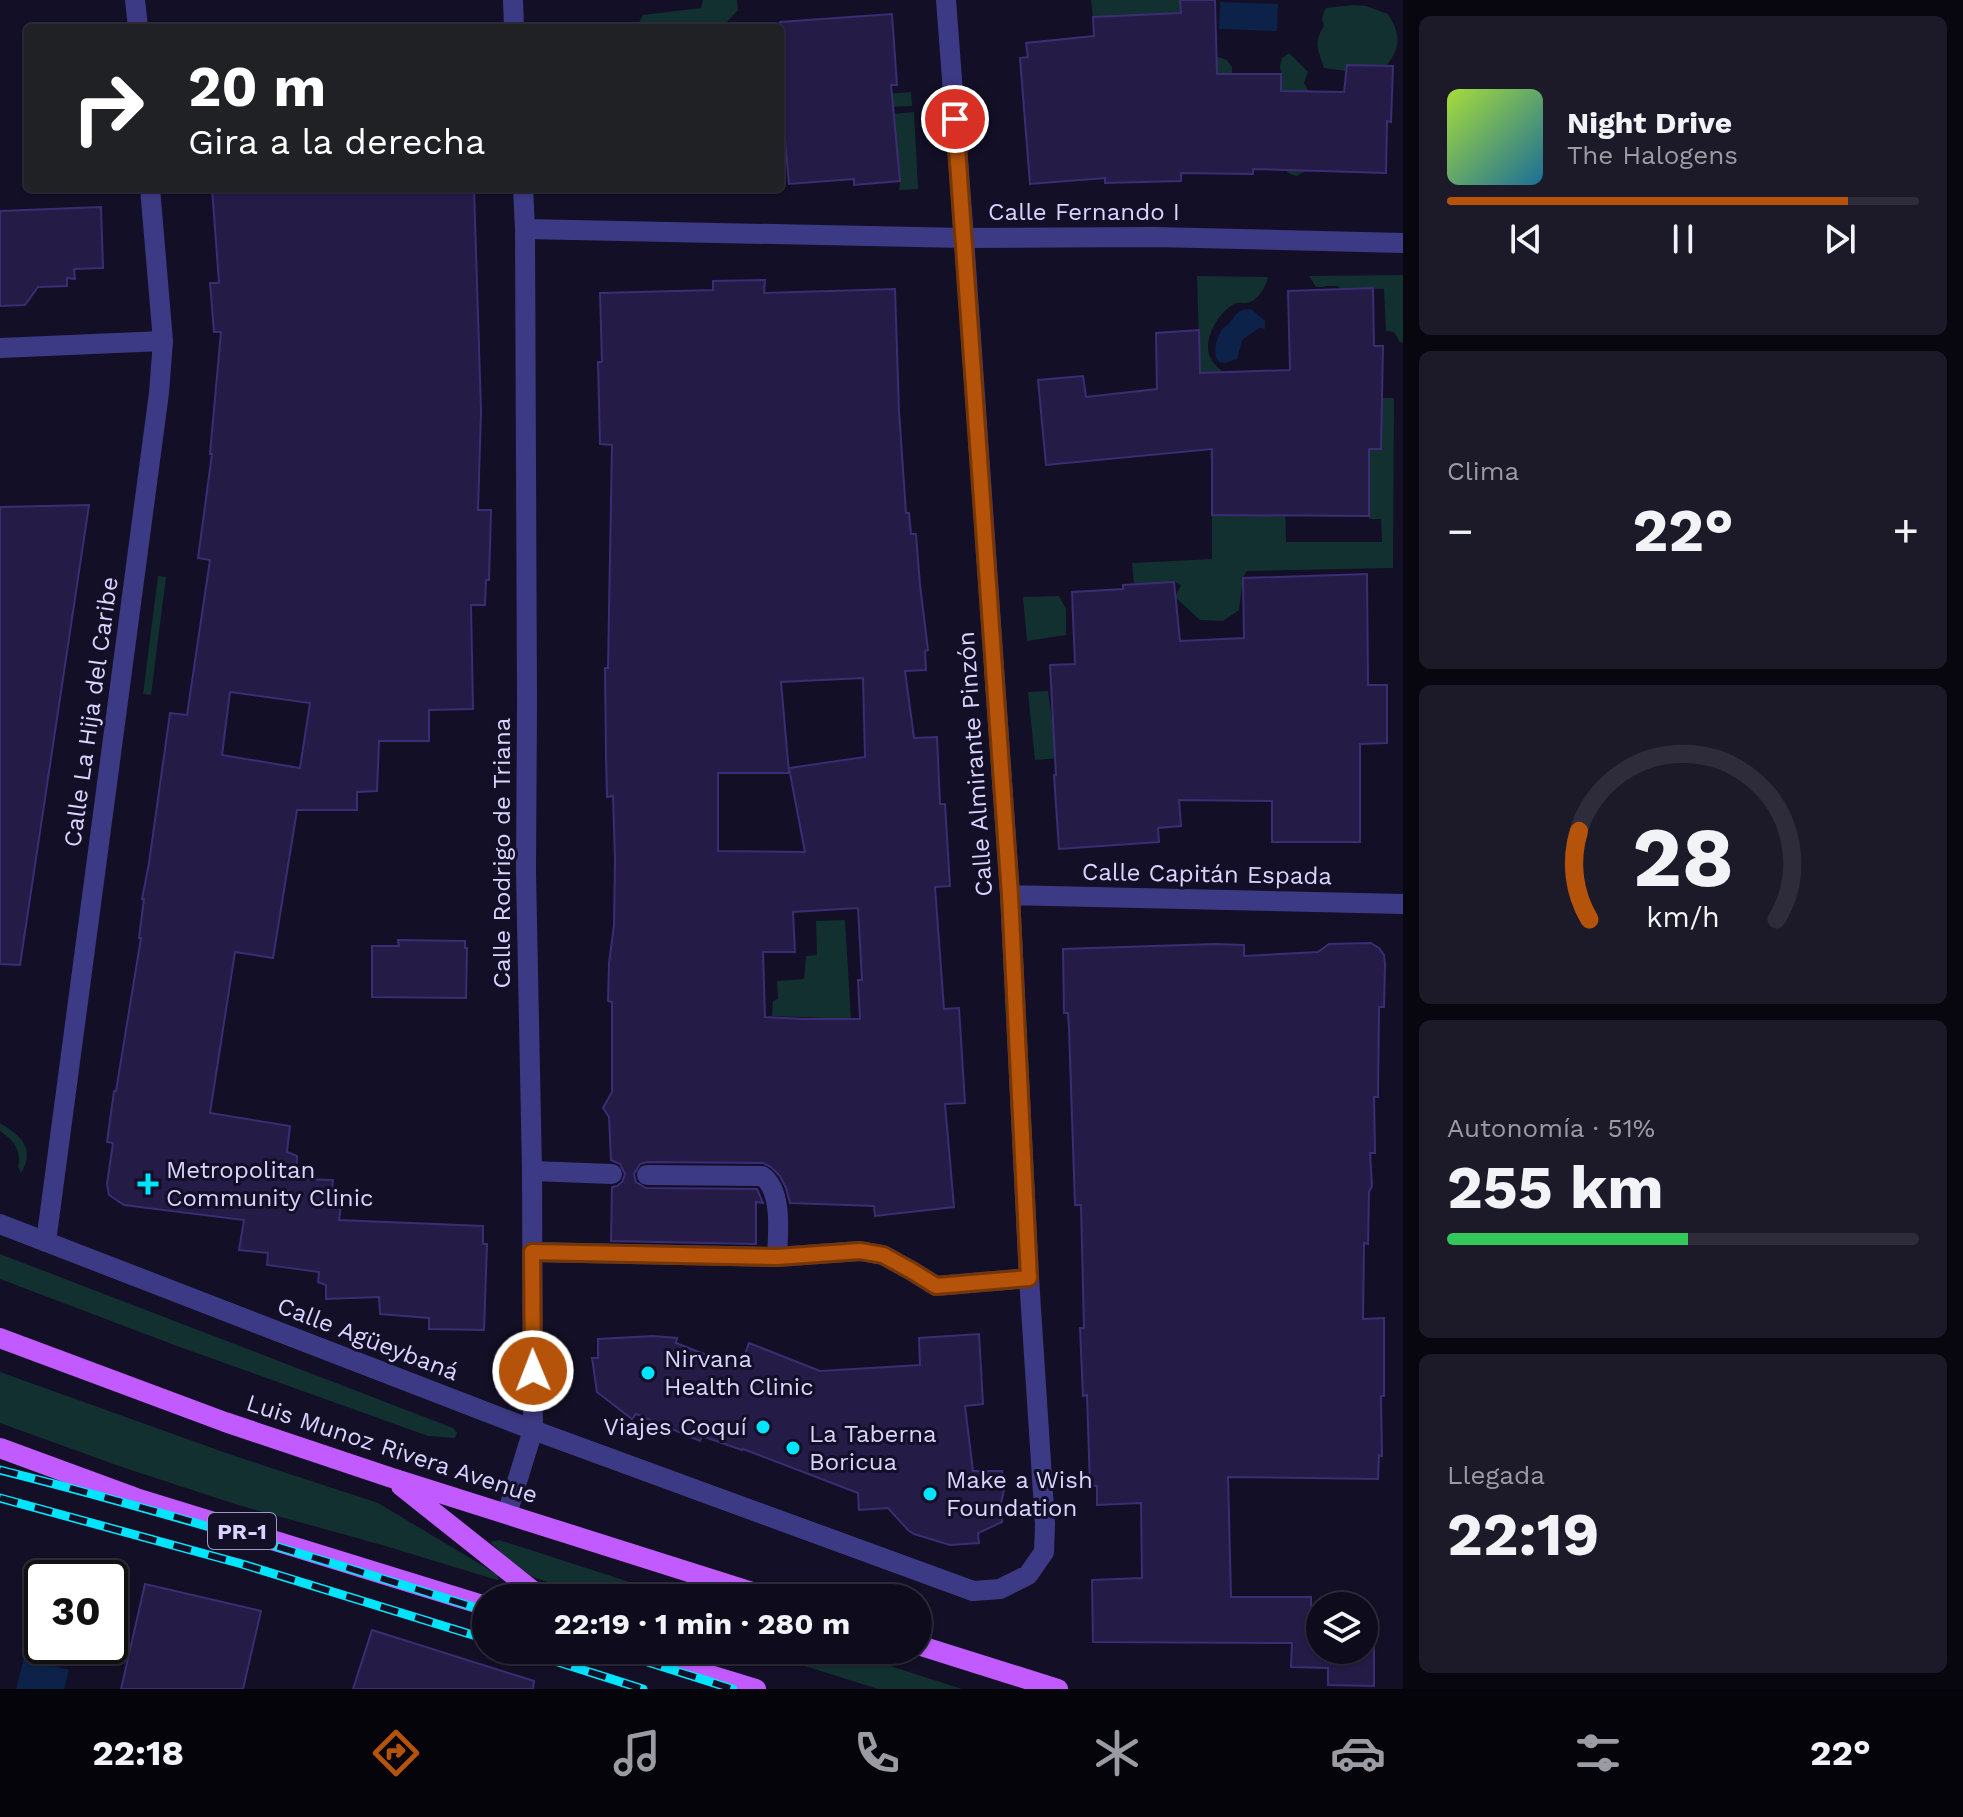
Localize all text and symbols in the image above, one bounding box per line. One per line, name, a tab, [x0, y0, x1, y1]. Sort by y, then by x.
text: 20 m	[188, 54, 326, 120]
icon: right	[56, 56, 160, 160]
pin	[921, 85, 989, 153]
icon: arrive	[933, 97, 977, 141]
text: Night Drive	[1567, 105, 1732, 140]
text: Gira a la derecha	[188, 121, 485, 163]
text: The Halogens	[1567, 140, 1738, 170]
street label: Calle Fernando I	[988, 198, 1180, 226]
icon: previous	[1504, 217, 1548, 261]
icon: pause	[1661, 217, 1705, 261]
icon: next	[1818, 217, 1862, 261]
text: Clima	[1447, 456, 1519, 486]
text: 22°	[1632, 495, 1734, 566]
text: −	[1447, 505, 1474, 557]
text: +	[1892, 505, 1919, 557]
street label: Calle La Hija del Caribe	[58, 575, 124, 849]
street label: Calle Almirante Pinzón	[952, 630, 998, 898]
street label: Calle Rodrigo de Triana	[488, 718, 516, 988]
text: 28	[1632, 809, 1734, 906]
street label: Calle Capitán Espada	[1082, 858, 1332, 890]
text: km/h	[1646, 901, 1720, 935]
text: Autonomía · 51%	[1447, 1113, 1655, 1143]
text: 255 km	[1447, 1152, 1664, 1223]
place label: Metropolitan Community Clinic	[166, 1156, 374, 1212]
marker: Metropolitan Community Clinic	[137, 1173, 159, 1195]
street label: Calle Agüeybaná	[273, 1292, 463, 1386]
position arrow	[491, 1329, 575, 1413]
place label: Nirvana Health Clinic	[664, 1345, 814, 1401]
marker: Nirvana Health Clinic	[639, 1364, 657, 1382]
street label: Luis Munoz Rivera Avenue	[243, 1389, 541, 1509]
place label: Viajes Coquí	[603, 1413, 747, 1441]
marker: Viajes Coquí	[754, 1418, 772, 1436]
place label: La Taberna Boricua	[809, 1420, 937, 1476]
marker: La Taberna Boricua	[784, 1439, 802, 1457]
text: Llegada	[1447, 1460, 1545, 1490]
place label: Make a Wish Foundation	[946, 1466, 1093, 1522]
marker: Make a Wish Foundation	[921, 1485, 939, 1503]
text: 22:19	[1447, 1499, 1599, 1570]
road number: PR-1	[208, 1513, 276, 1549]
speed limit sign: 30	[24, 1560, 128, 1664]
map controls	[1306, 1592, 1378, 1664]
button: layers	[1306, 1592, 1378, 1664]
text: 22:19 · 1 min · 280 m	[554, 1606, 850, 1641]
icon: directions	[368, 1725, 424, 1781]
icon: music	[609, 1725, 665, 1781]
icon: phone	[849, 1725, 905, 1781]
icon: climate	[1089, 1725, 1145, 1781]
icon: car	[1330, 1725, 1386, 1781]
icon: filters	[1570, 1725, 1626, 1781]
text: 22:18	[92, 1732, 184, 1774]
text: 22°	[1810, 1732, 1871, 1774]

